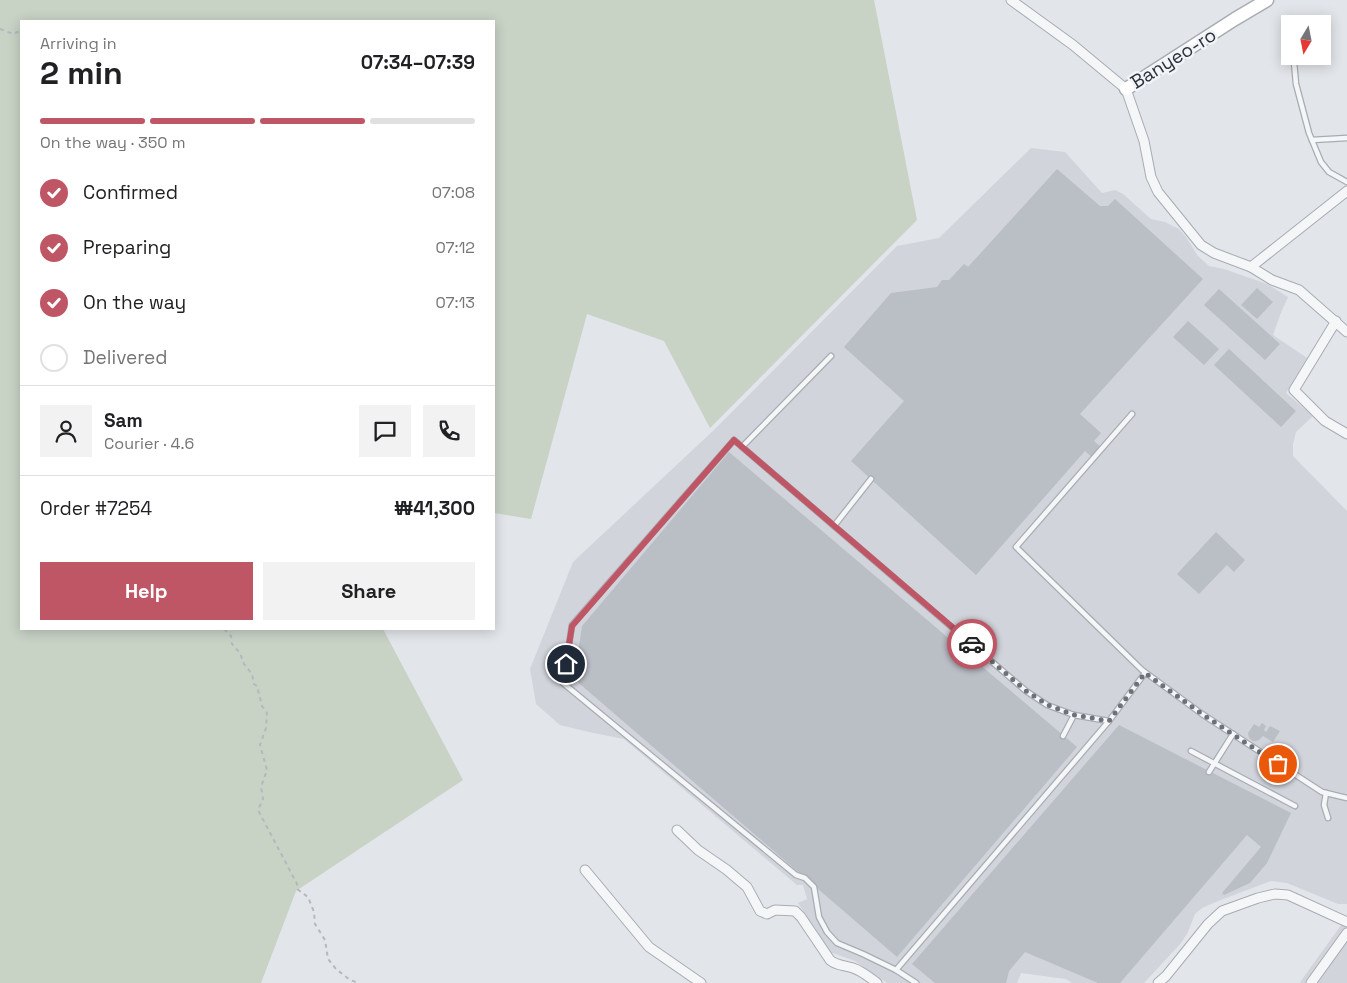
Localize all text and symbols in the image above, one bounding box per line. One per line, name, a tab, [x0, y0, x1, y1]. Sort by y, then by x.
north arrow	[1281, 15, 1331, 65]
map controls	[1281, 15, 1331, 65]
street label: Banyeo-ro	[1126, 22, 1221, 95]
text: Arriving in	[40, 33, 117, 54]
text: 07:34–07:39	[361, 50, 475, 75]
text: 2 min	[40, 53, 123, 93]
text: On the way · 350 m	[40, 132, 185, 153]
icon: check	[40, 179, 68, 207]
text: Confirmed	[83, 180, 178, 205]
text: 07:08	[432, 182, 475, 203]
icon: check	[40, 234, 68, 262]
text: Preparing	[83, 235, 171, 260]
text: 07:12	[436, 237, 475, 258]
icon: check	[40, 289, 68, 317]
text: On the way	[83, 290, 186, 315]
text: 07:13	[436, 292, 475, 313]
text: Delivered	[83, 345, 168, 370]
button: person	[40, 405, 92, 457]
button: chat	[359, 405, 411, 457]
button: phone	[423, 405, 475, 457]
text: Sam	[104, 408, 143, 433]
text: Courier · 4.6	[104, 433, 194, 454]
text: Order #7254	[40, 496, 152, 521]
text: ₩41,300	[394, 496, 475, 521]
button: Help	[40, 562, 253, 620]
button: Share	[263, 562, 475, 620]
courier	[947, 619, 997, 669]
icon: car	[958, 630, 986, 658]
pin	[545, 643, 587, 685]
icon: home	[552, 650, 580, 678]
pin	[1257, 743, 1299, 785]
icon: bag	[1264, 750, 1292, 778]

